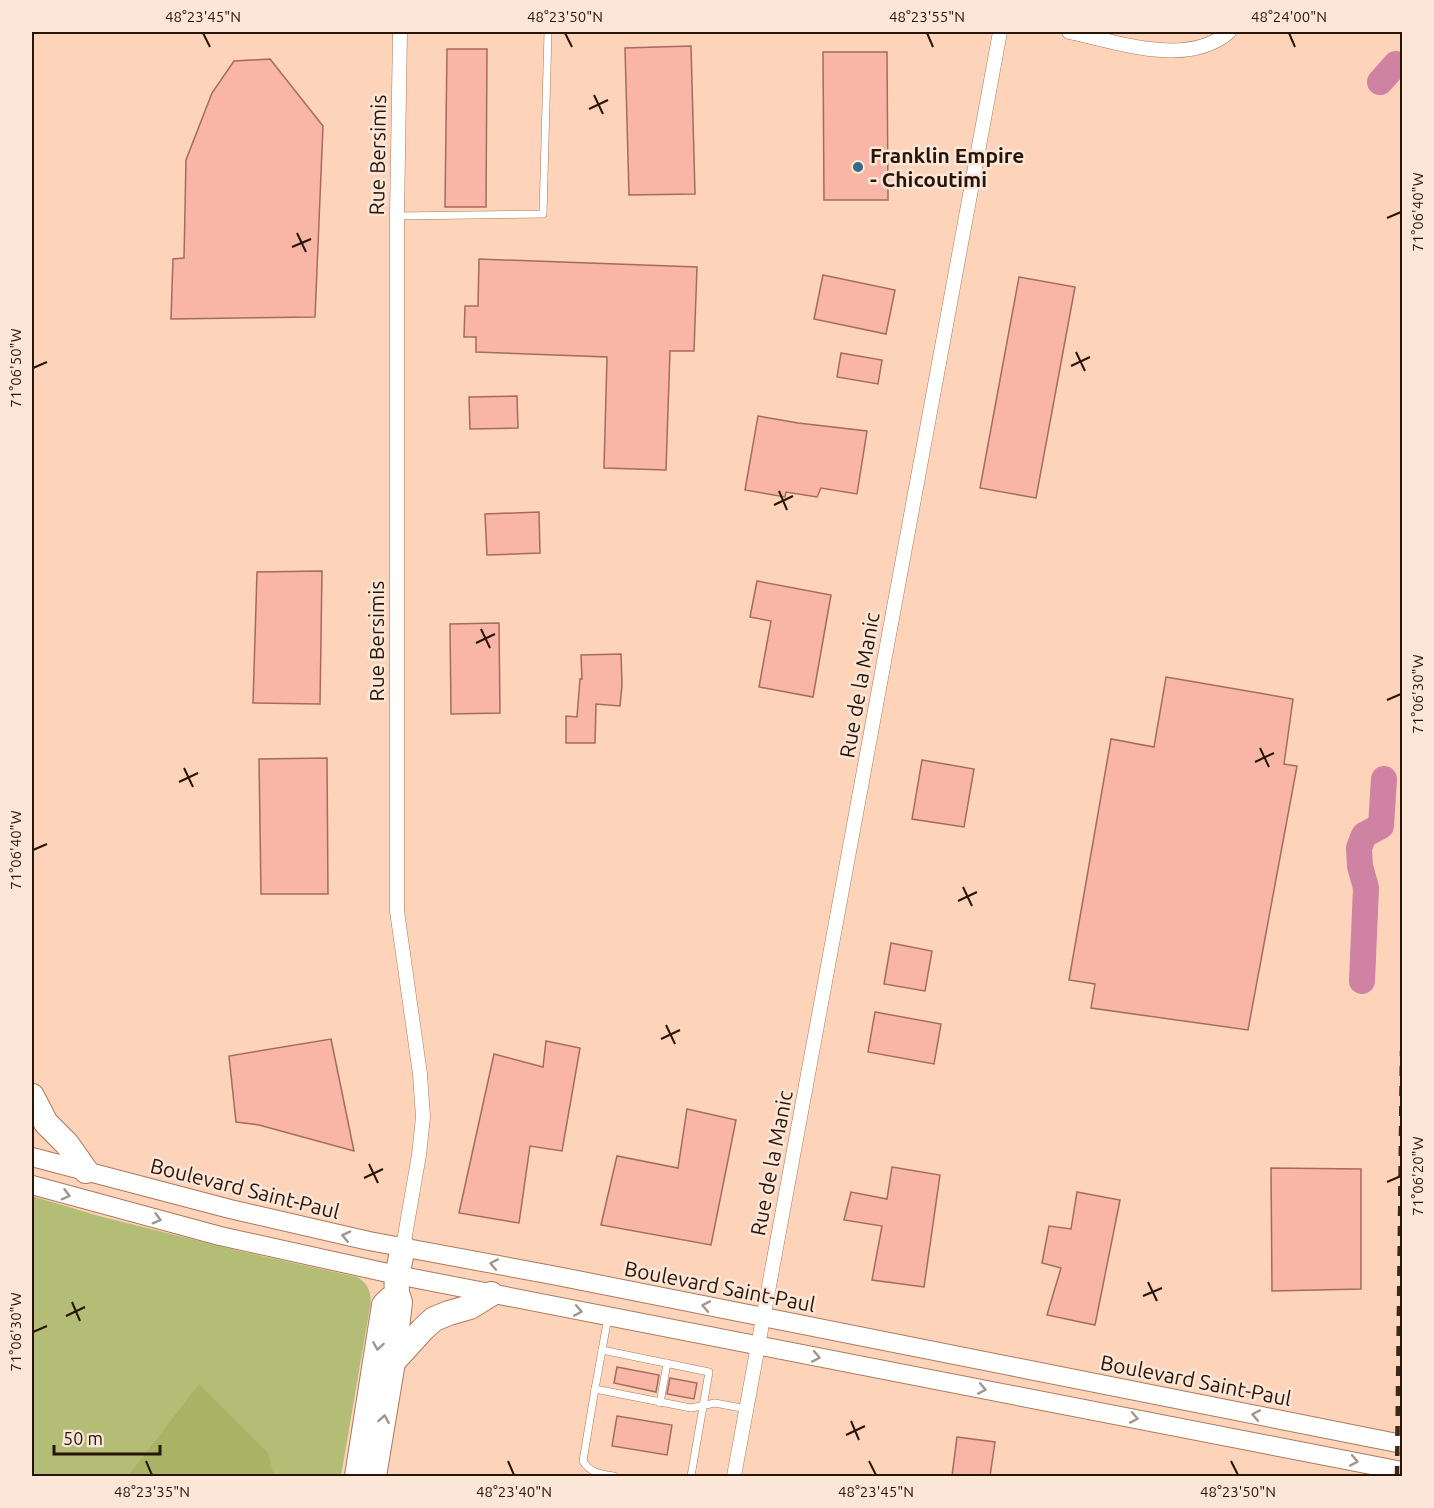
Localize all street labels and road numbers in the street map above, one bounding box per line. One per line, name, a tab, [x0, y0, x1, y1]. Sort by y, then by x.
street label: Rue Bersimis	[364, 94, 390, 216]
street label: Rue Bersimis	[364, 581, 388, 701]
street label: Rue de la Manic	[834, 610, 884, 760]
street label: Rue de la Manic	[745, 1088, 797, 1238]
street label: Boulevard Saint-Paul	[148, 1153, 342, 1223]
street label: Boulevard Saint-Paul	[622, 1256, 818, 1316]
street label: Boulevard Saint-Paul	[1098, 1350, 1294, 1410]

